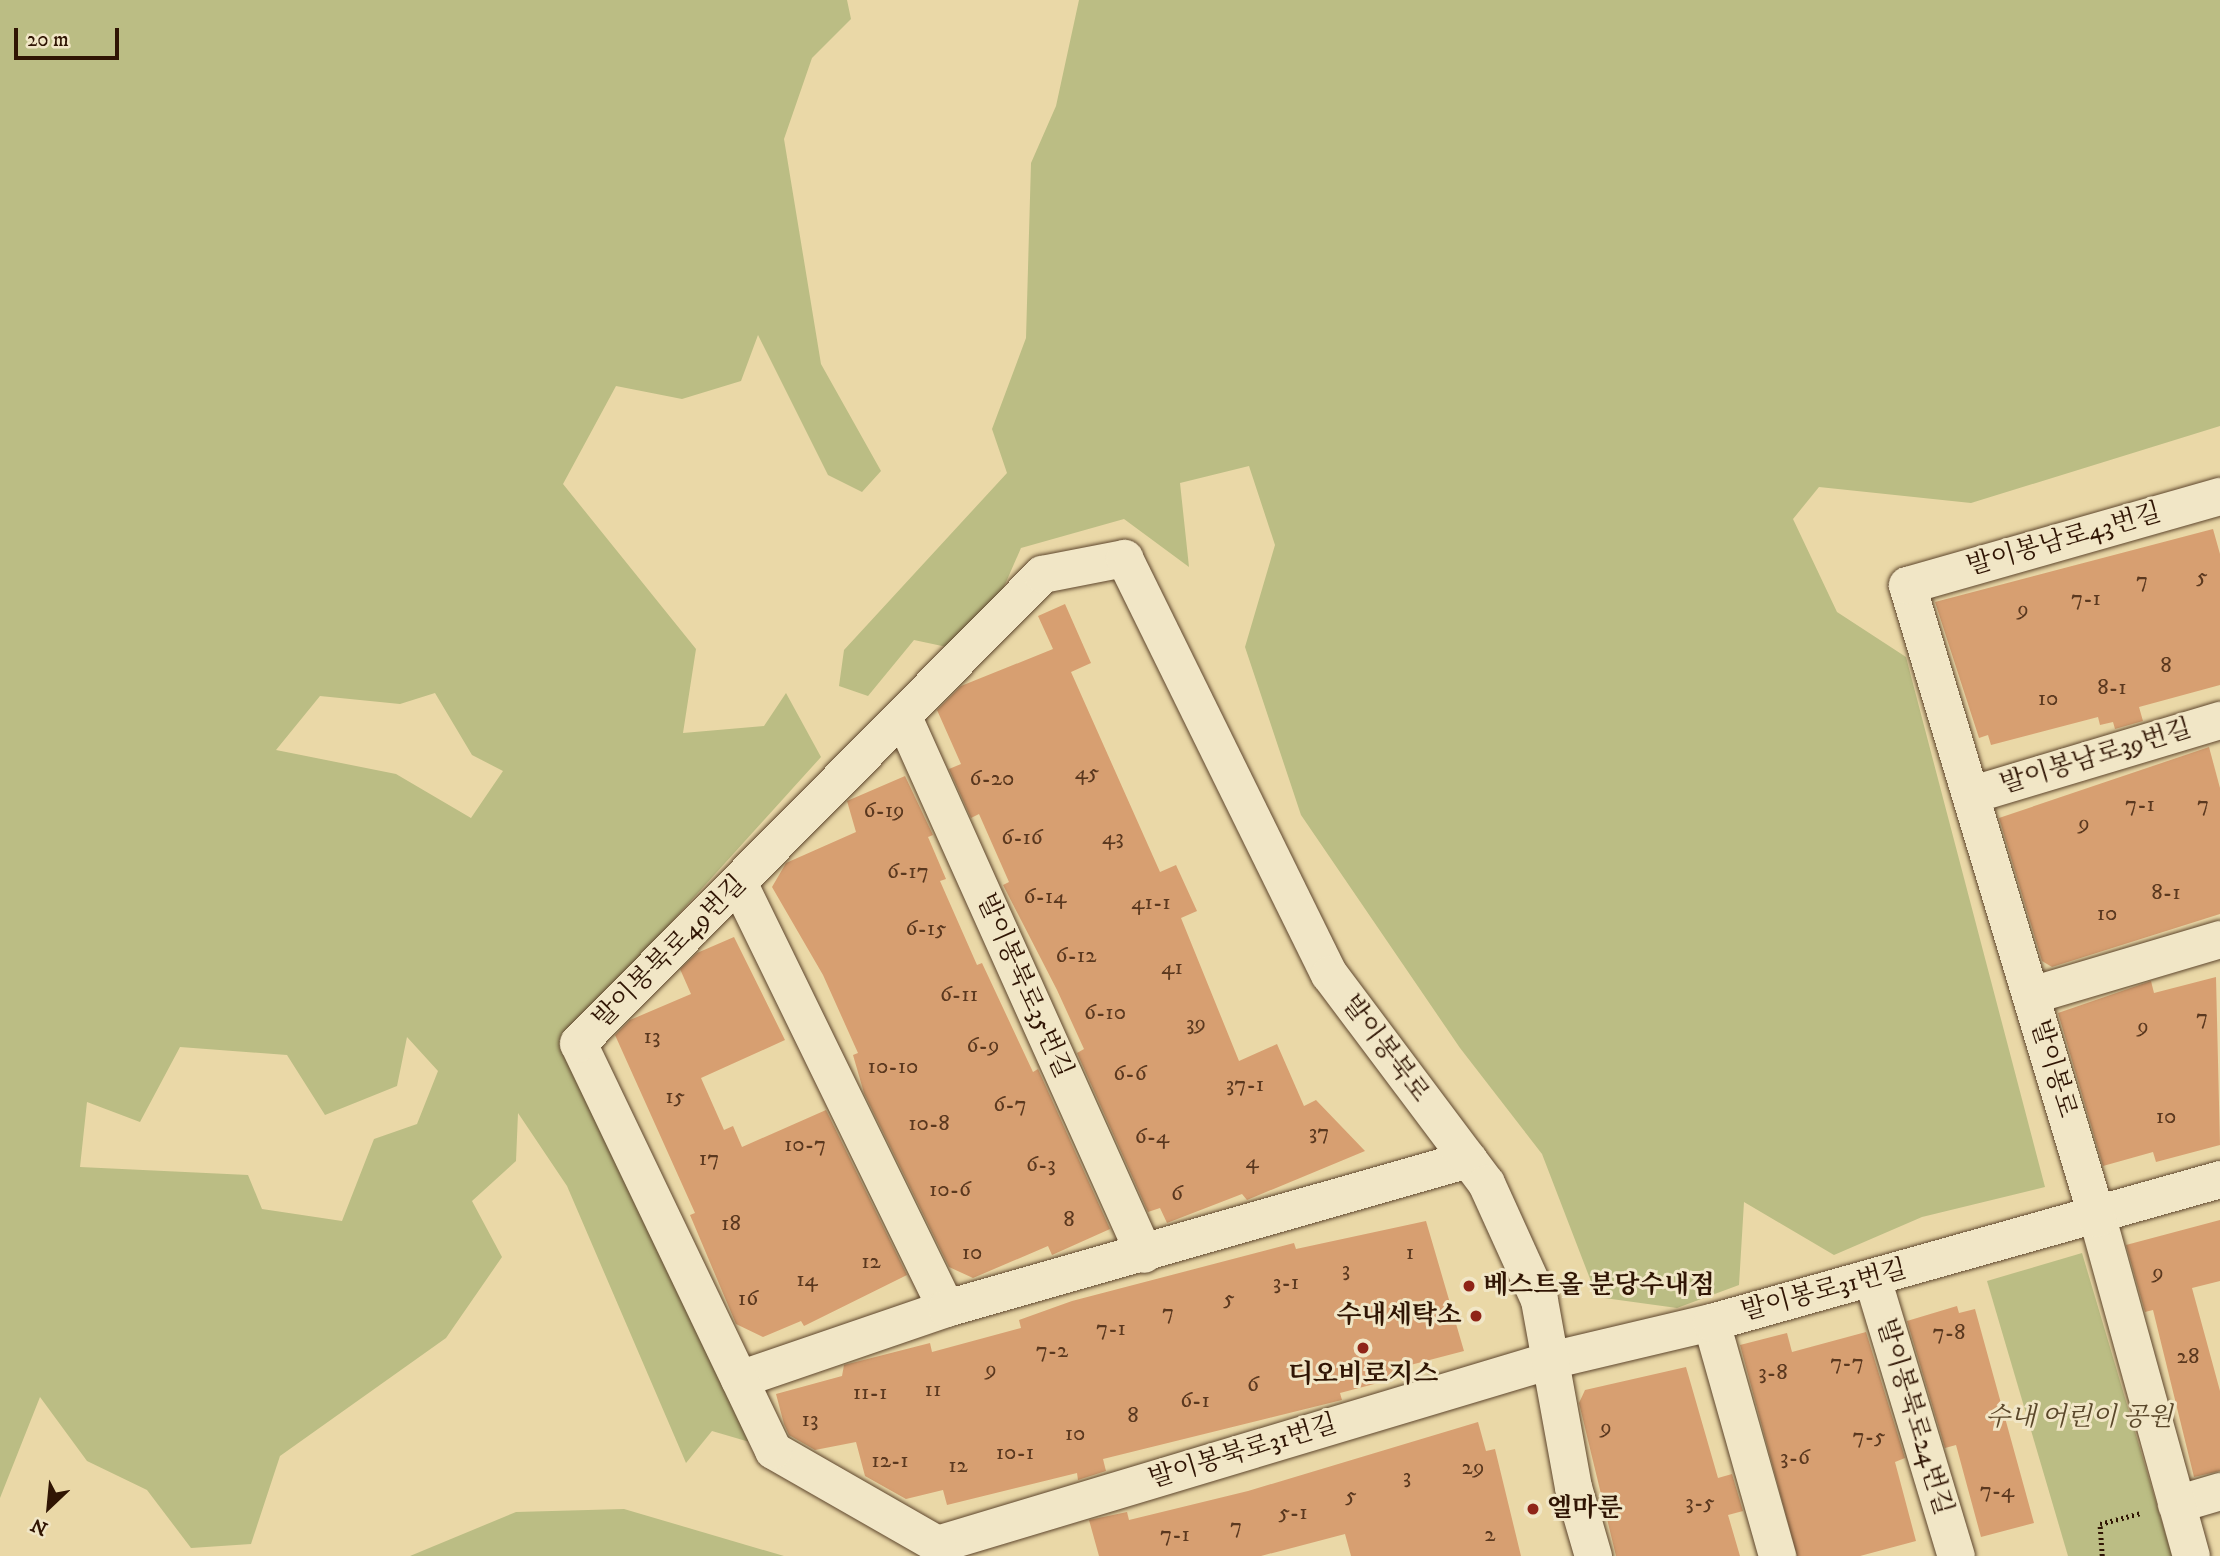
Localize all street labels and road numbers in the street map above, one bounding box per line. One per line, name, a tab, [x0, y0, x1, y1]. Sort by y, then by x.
street label: 발이봉남로43번길	[1963, 497, 2165, 583]
street label: 발이봉남로39번길	[1997, 713, 2195, 801]
street label: 발이봉북로49번길	[587, 869, 753, 1035]
street label: 발이봉북로35번길	[969, 889, 1079, 1083]
street label: 발이봉북로	[1335, 989, 1435, 1109]
street label: 발이봉로	[2023, 1016, 2083, 1122]
street label: 발이봉로31번길	[1738, 1254, 1910, 1328]
street label: 발이봉북로24번길	[1869, 1315, 1959, 1519]
street label: 발이봉북로31번길	[1145, 1409, 1341, 1495]

